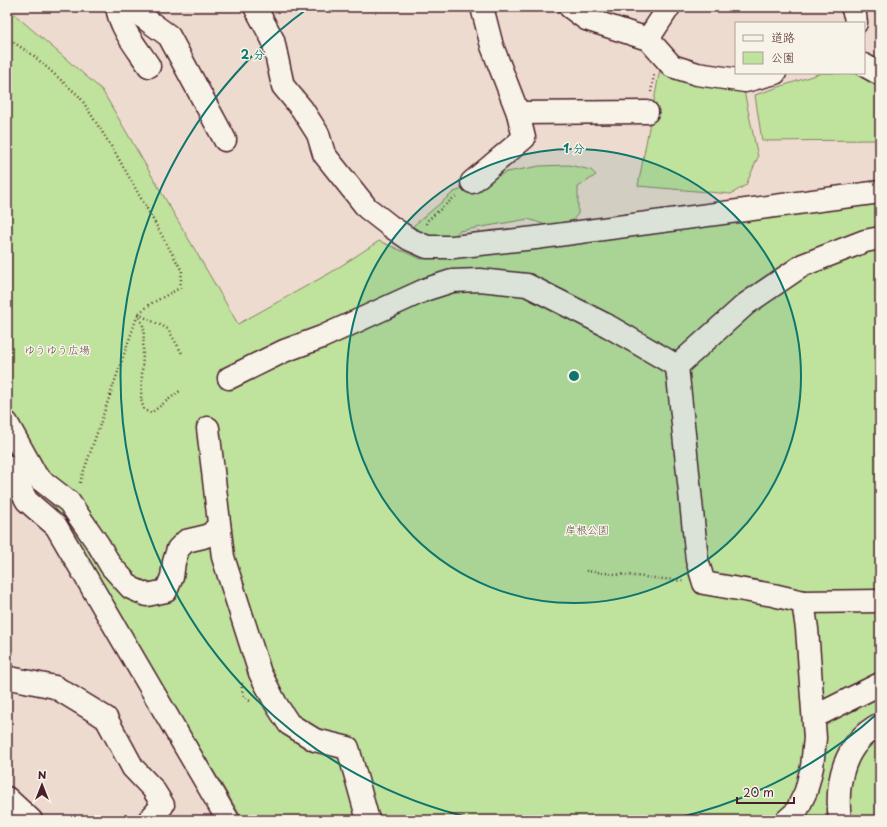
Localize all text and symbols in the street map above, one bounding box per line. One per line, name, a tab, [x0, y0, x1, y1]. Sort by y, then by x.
legend	[735, 22, 865, 74]
text: 道路	[771, 28, 795, 46]
text: 2 分	[241, 45, 265, 63]
text: 公園	[771, 48, 795, 66]
text: 1 分	[563, 139, 585, 157]
park label: ゆうゆう広場	[24, 341, 90, 358]
centre of rings	[567, 369, 581, 383]
park label: 岸根公園	[565, 521, 609, 538]
north arrow	[22, 765, 62, 805]
text: N	[38, 766, 47, 783]
scale bar	[737, 779, 794, 805]
text: 20 m	[743, 783, 774, 801]

